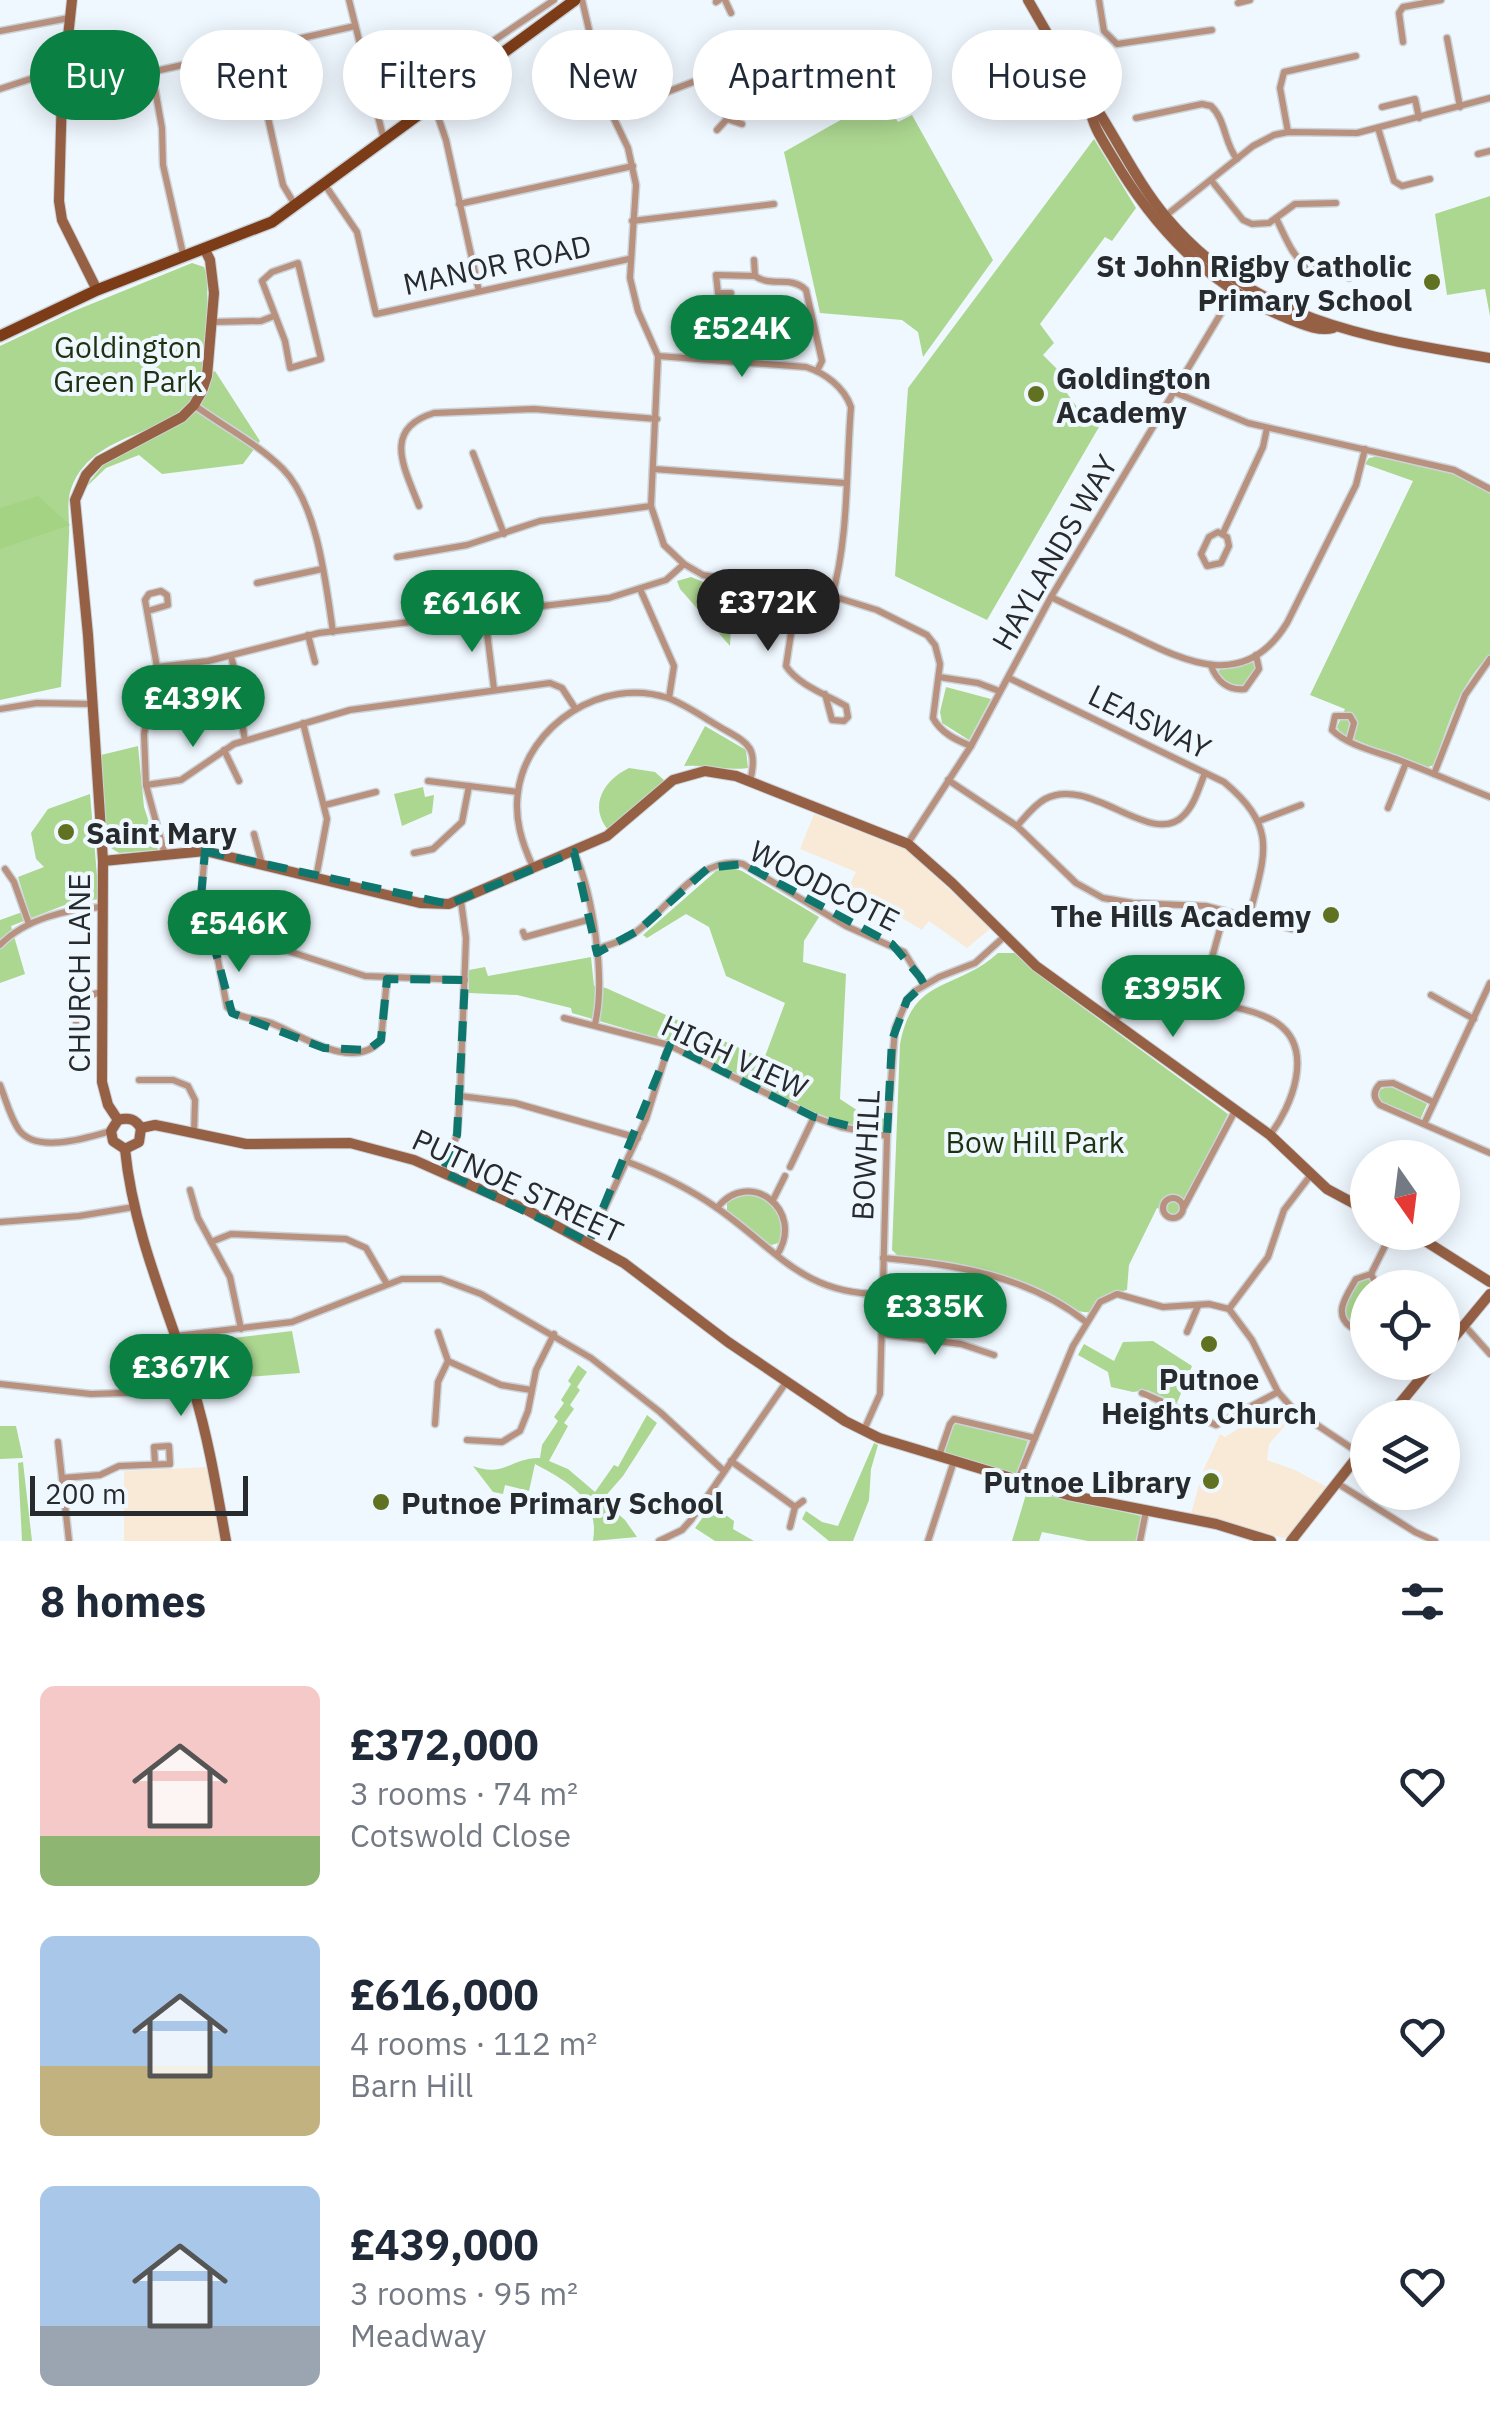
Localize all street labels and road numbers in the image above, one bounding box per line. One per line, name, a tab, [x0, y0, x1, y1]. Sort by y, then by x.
street label: MANOR ROAD	[399, 225, 595, 303]
street label: HAYLANDS WAY	[982, 447, 1126, 657]
street label: LEASWAY	[1082, 675, 1218, 767]
street label: WOODCOTE	[744, 831, 906, 939]
street label: CHURCH LANE	[59, 873, 98, 1073]
street label: HIGH VIEW	[656, 1005, 815, 1107]
street label: BOWHILL	[842, 1089, 888, 1221]
street label: PUTNOE STREET	[406, 1119, 630, 1251]

